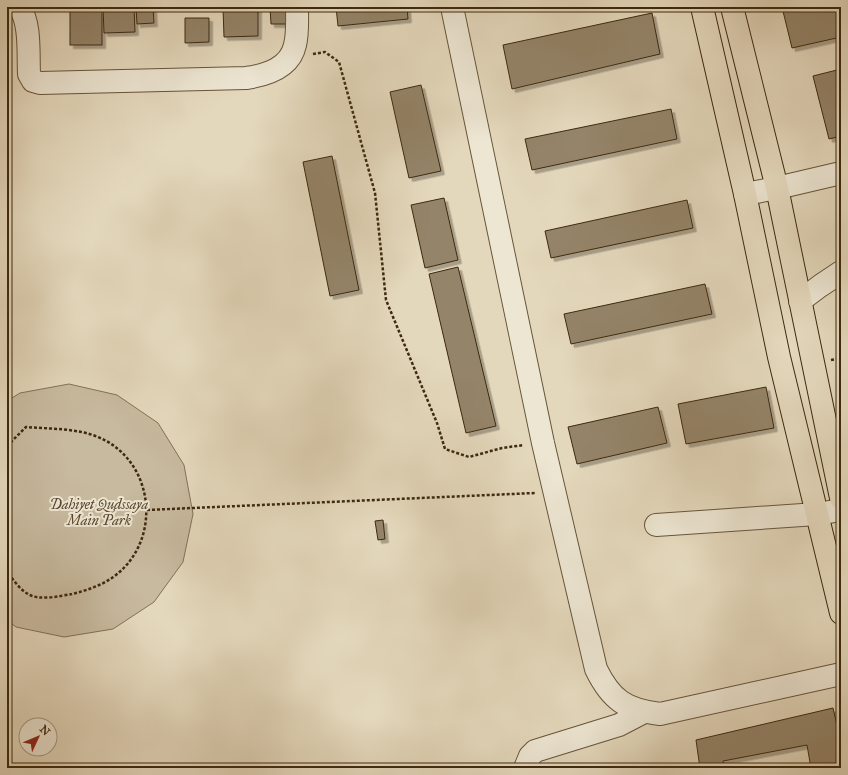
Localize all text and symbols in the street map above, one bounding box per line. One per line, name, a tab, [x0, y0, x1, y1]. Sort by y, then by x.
park label: Dahiyet Qudssaya Main Park	[50, 496, 149, 529]
north arrow	[18, 717, 58, 757]
text: N	[37, 723, 53, 739]

